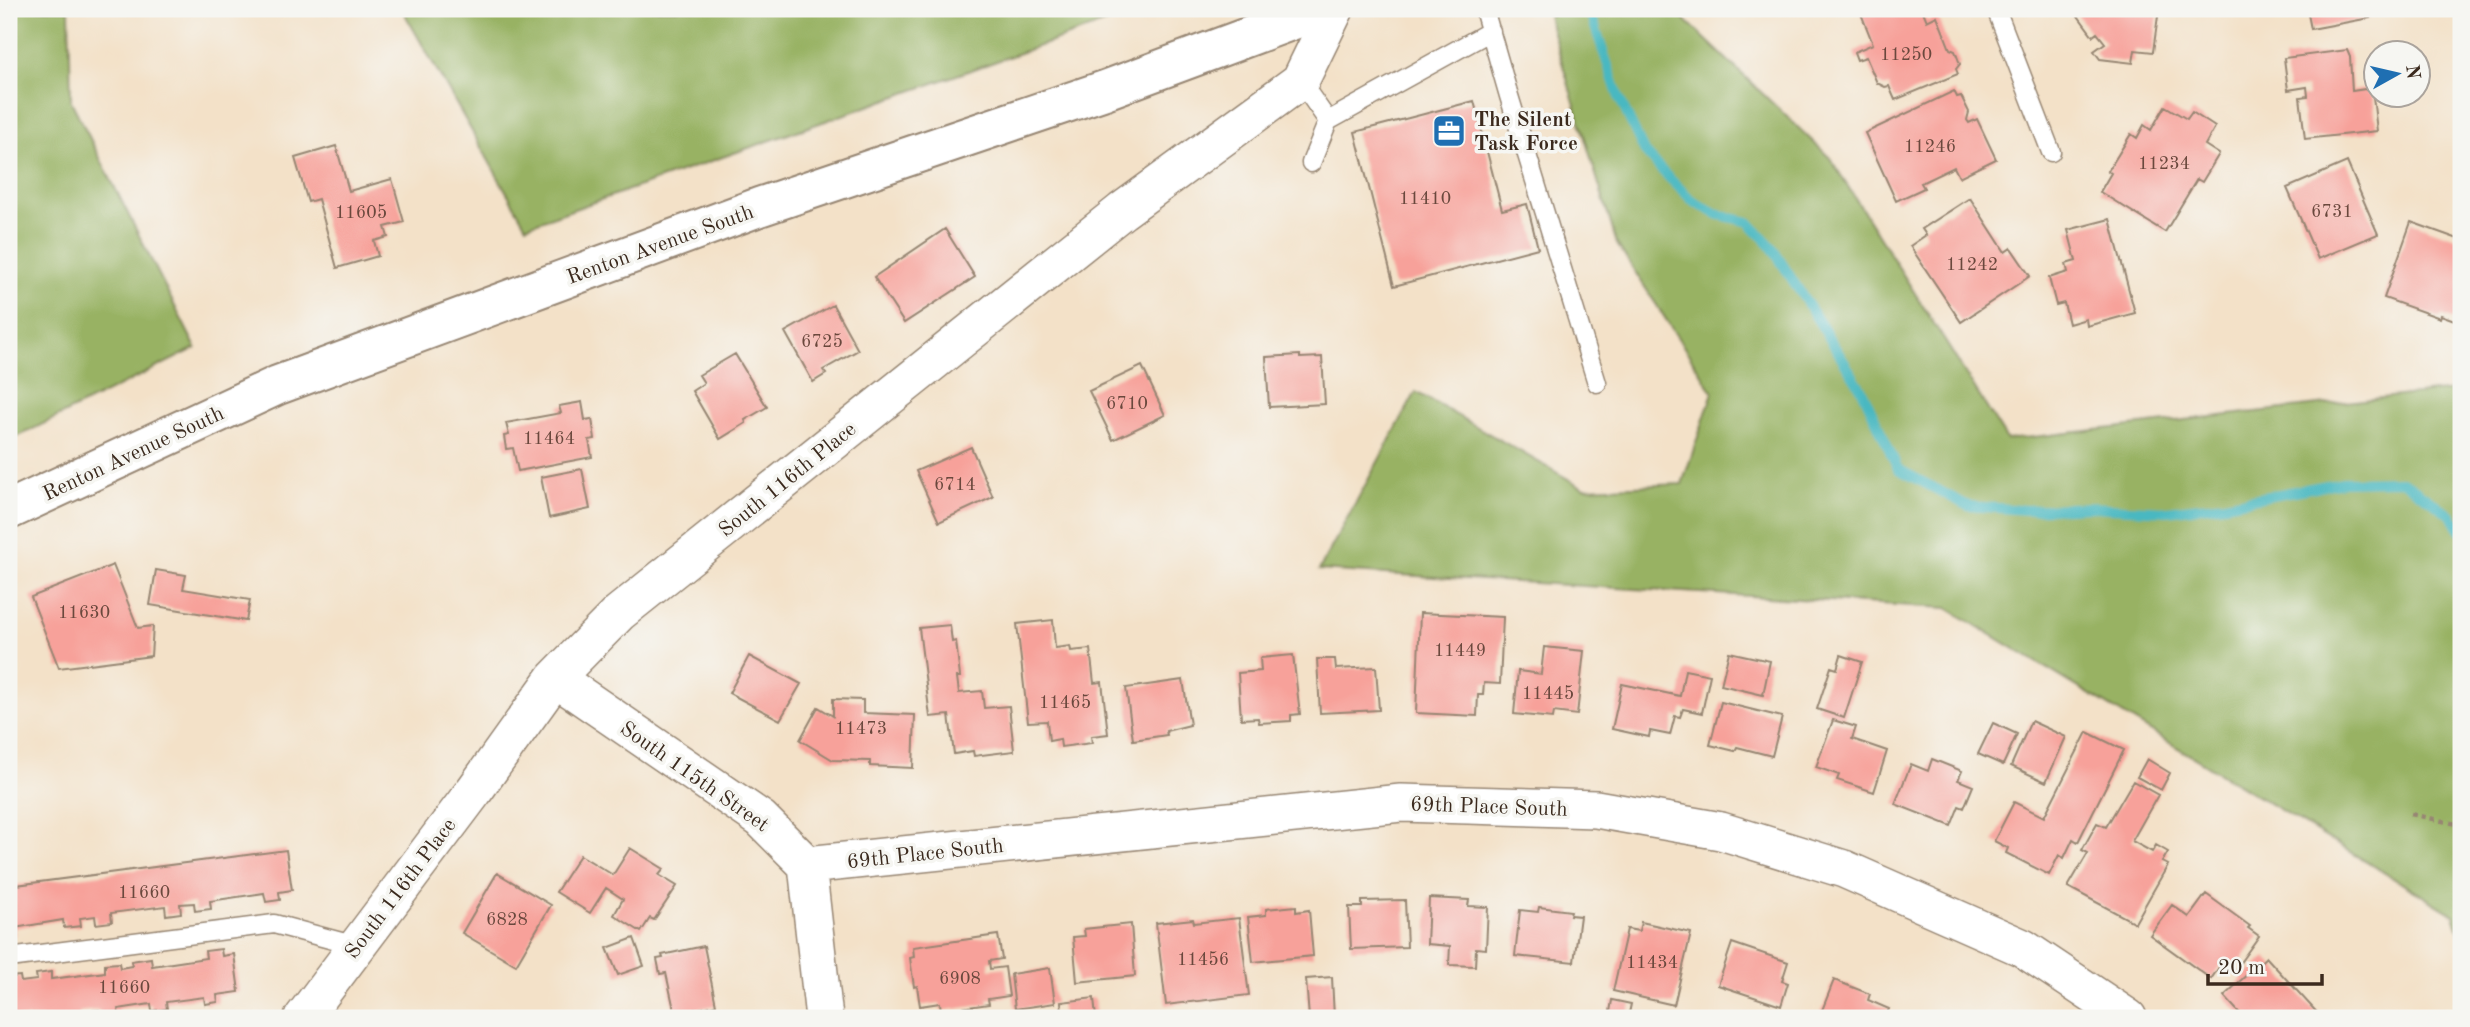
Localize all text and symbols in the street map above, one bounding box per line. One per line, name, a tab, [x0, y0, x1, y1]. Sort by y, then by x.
north arrow	[2362, 38, 2432, 108]
house number: 11250	[1880, 46, 1932, 64]
text: N	[2401, 63, 2422, 81]
place label: The Silent Task Force	[1474, 110, 1578, 155]
office icon: The Silent Task Force	[1430, 112, 1468, 150]
house number: 11246	[1904, 138, 1956, 156]
house number: 11234	[2138, 155, 2190, 173]
house number: 11410	[1399, 190, 1451, 208]
street label: Renton Avenue South	[564, 202, 757, 289]
house number: 6731	[2311, 203, 2353, 221]
house number: 11605	[335, 204, 387, 222]
house number: 11242	[1946, 256, 1998, 274]
house number: 6725	[801, 333, 843, 351]
house number: 6710	[1106, 395, 1148, 413]
street label: Renton Avenue South	[40, 403, 227, 506]
street label: South 116th Place	[715, 419, 860, 542]
house number: 11464	[523, 430, 575, 448]
house number: 6714	[934, 476, 976, 494]
house number: 11630	[58, 604, 110, 622]
house number: 11449	[1434, 642, 1486, 660]
house number: 11445	[1522, 685, 1574, 703]
house number: 11465	[1039, 694, 1091, 712]
street label: South 115th Street	[616, 718, 772, 836]
house number: 11473	[835, 720, 887, 738]
street label: 69th Place South	[1410, 794, 1568, 821]
street label: South 116th Place	[342, 815, 461, 963]
street label: 69th Place South	[846, 836, 1005, 873]
house number: 11660	[118, 884, 170, 902]
house number: 6828	[486, 911, 528, 929]
scale bar	[2208, 943, 2321, 987]
house number: 11456	[1177, 951, 1229, 969]
house number: 11434	[1626, 954, 1678, 972]
text: 20 m	[2218, 958, 2265, 979]
house number: 6908	[939, 970, 981, 988]
house number: 11660	[98, 979, 150, 997]

